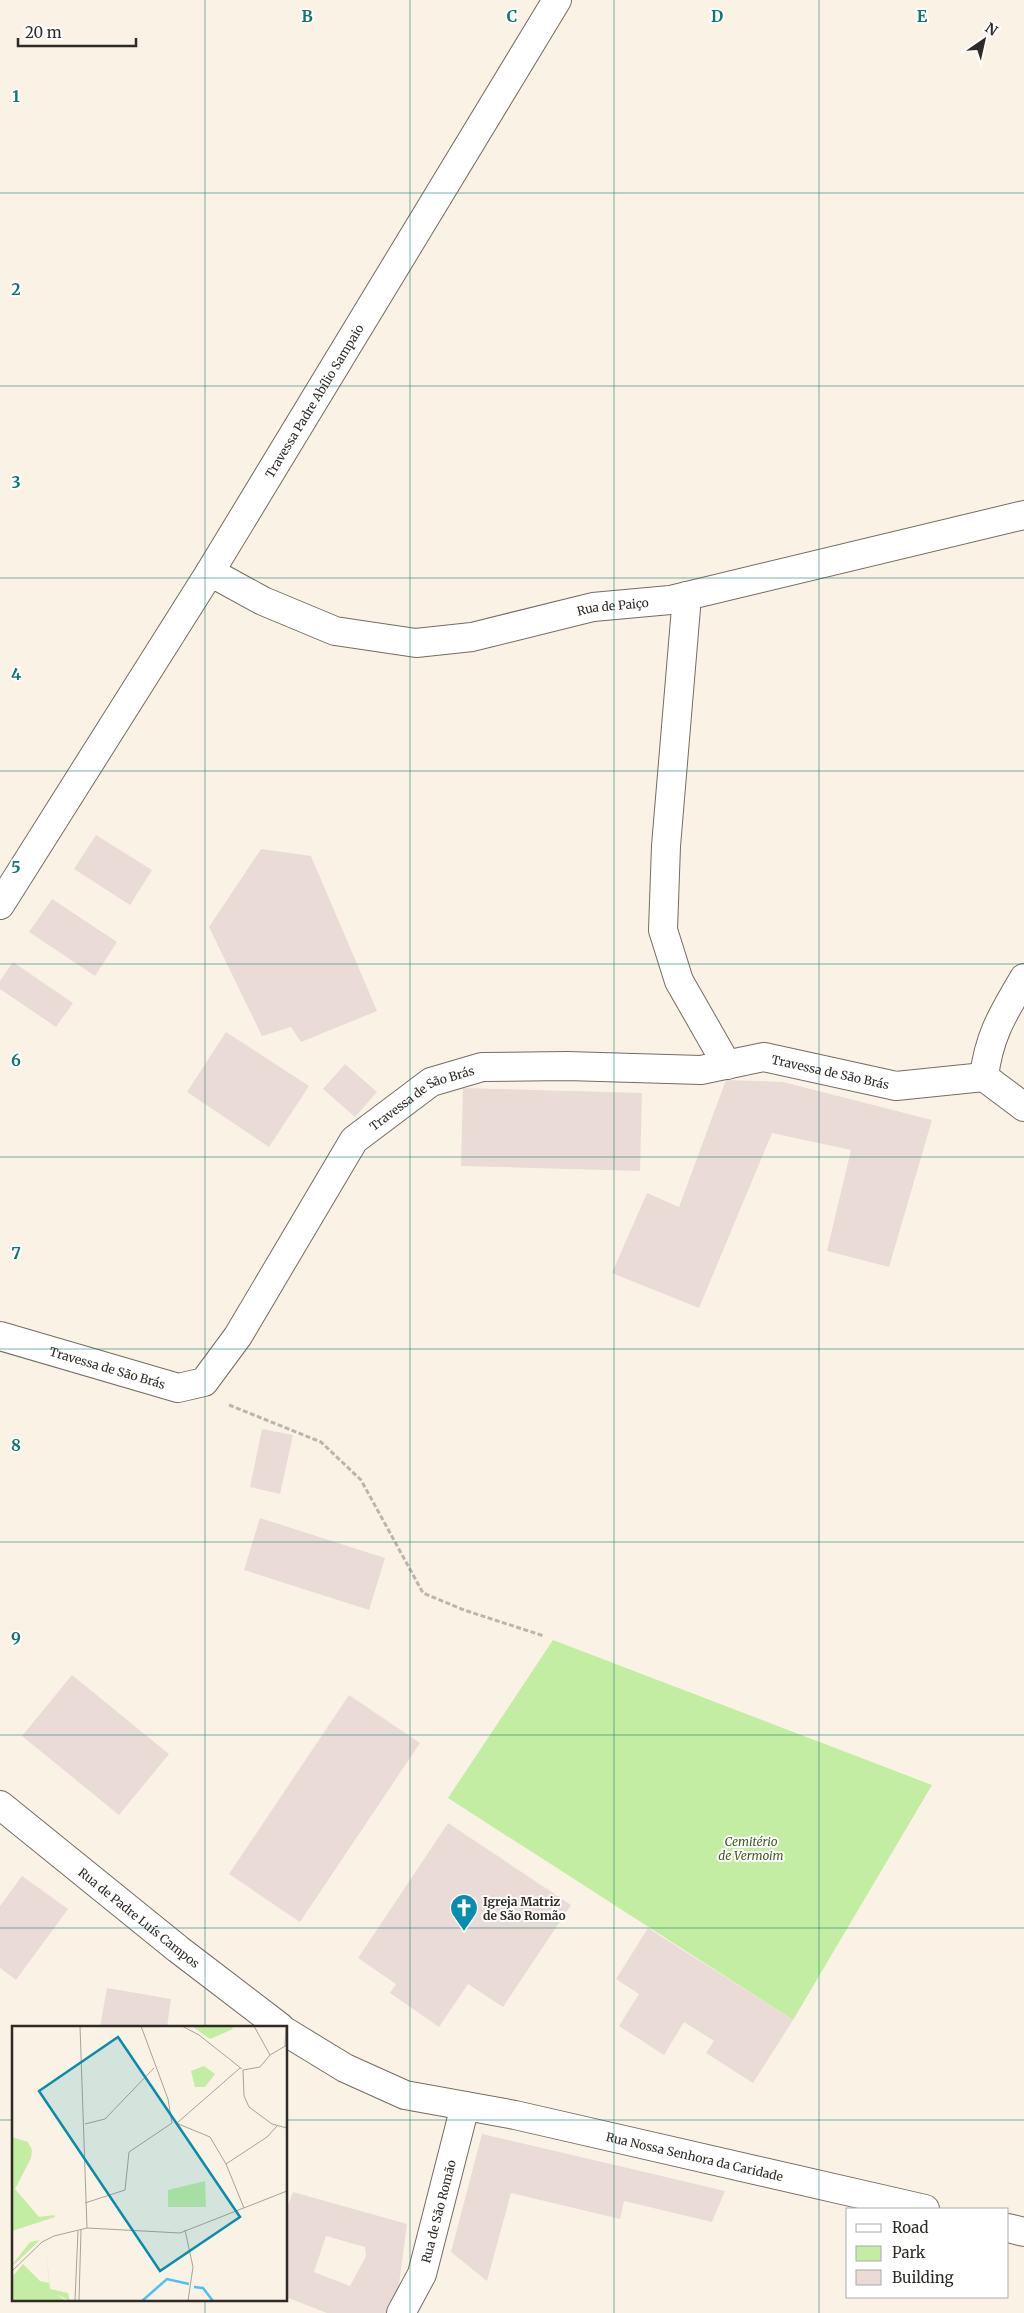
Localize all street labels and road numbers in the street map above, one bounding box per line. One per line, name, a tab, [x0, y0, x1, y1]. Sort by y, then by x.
street label: Travessa Padre Abílio Sampaio	[262, 321, 366, 480]
street label: Rua de Paiço	[575, 594, 649, 618]
street label: Travessa de São Brás	[770, 1051, 891, 1092]
street label: Travessa de São Brás	[366, 1062, 476, 1133]
street label: Travessa de São Brás	[48, 1343, 167, 1391]
street label: Rua de Padre Luís Campos	[76, 1864, 203, 1971]
street label: Rua Nossa Senhora da Caridade	[605, 2129, 785, 2184]
street label: Rua de São Romão	[418, 2158, 458, 2264]

